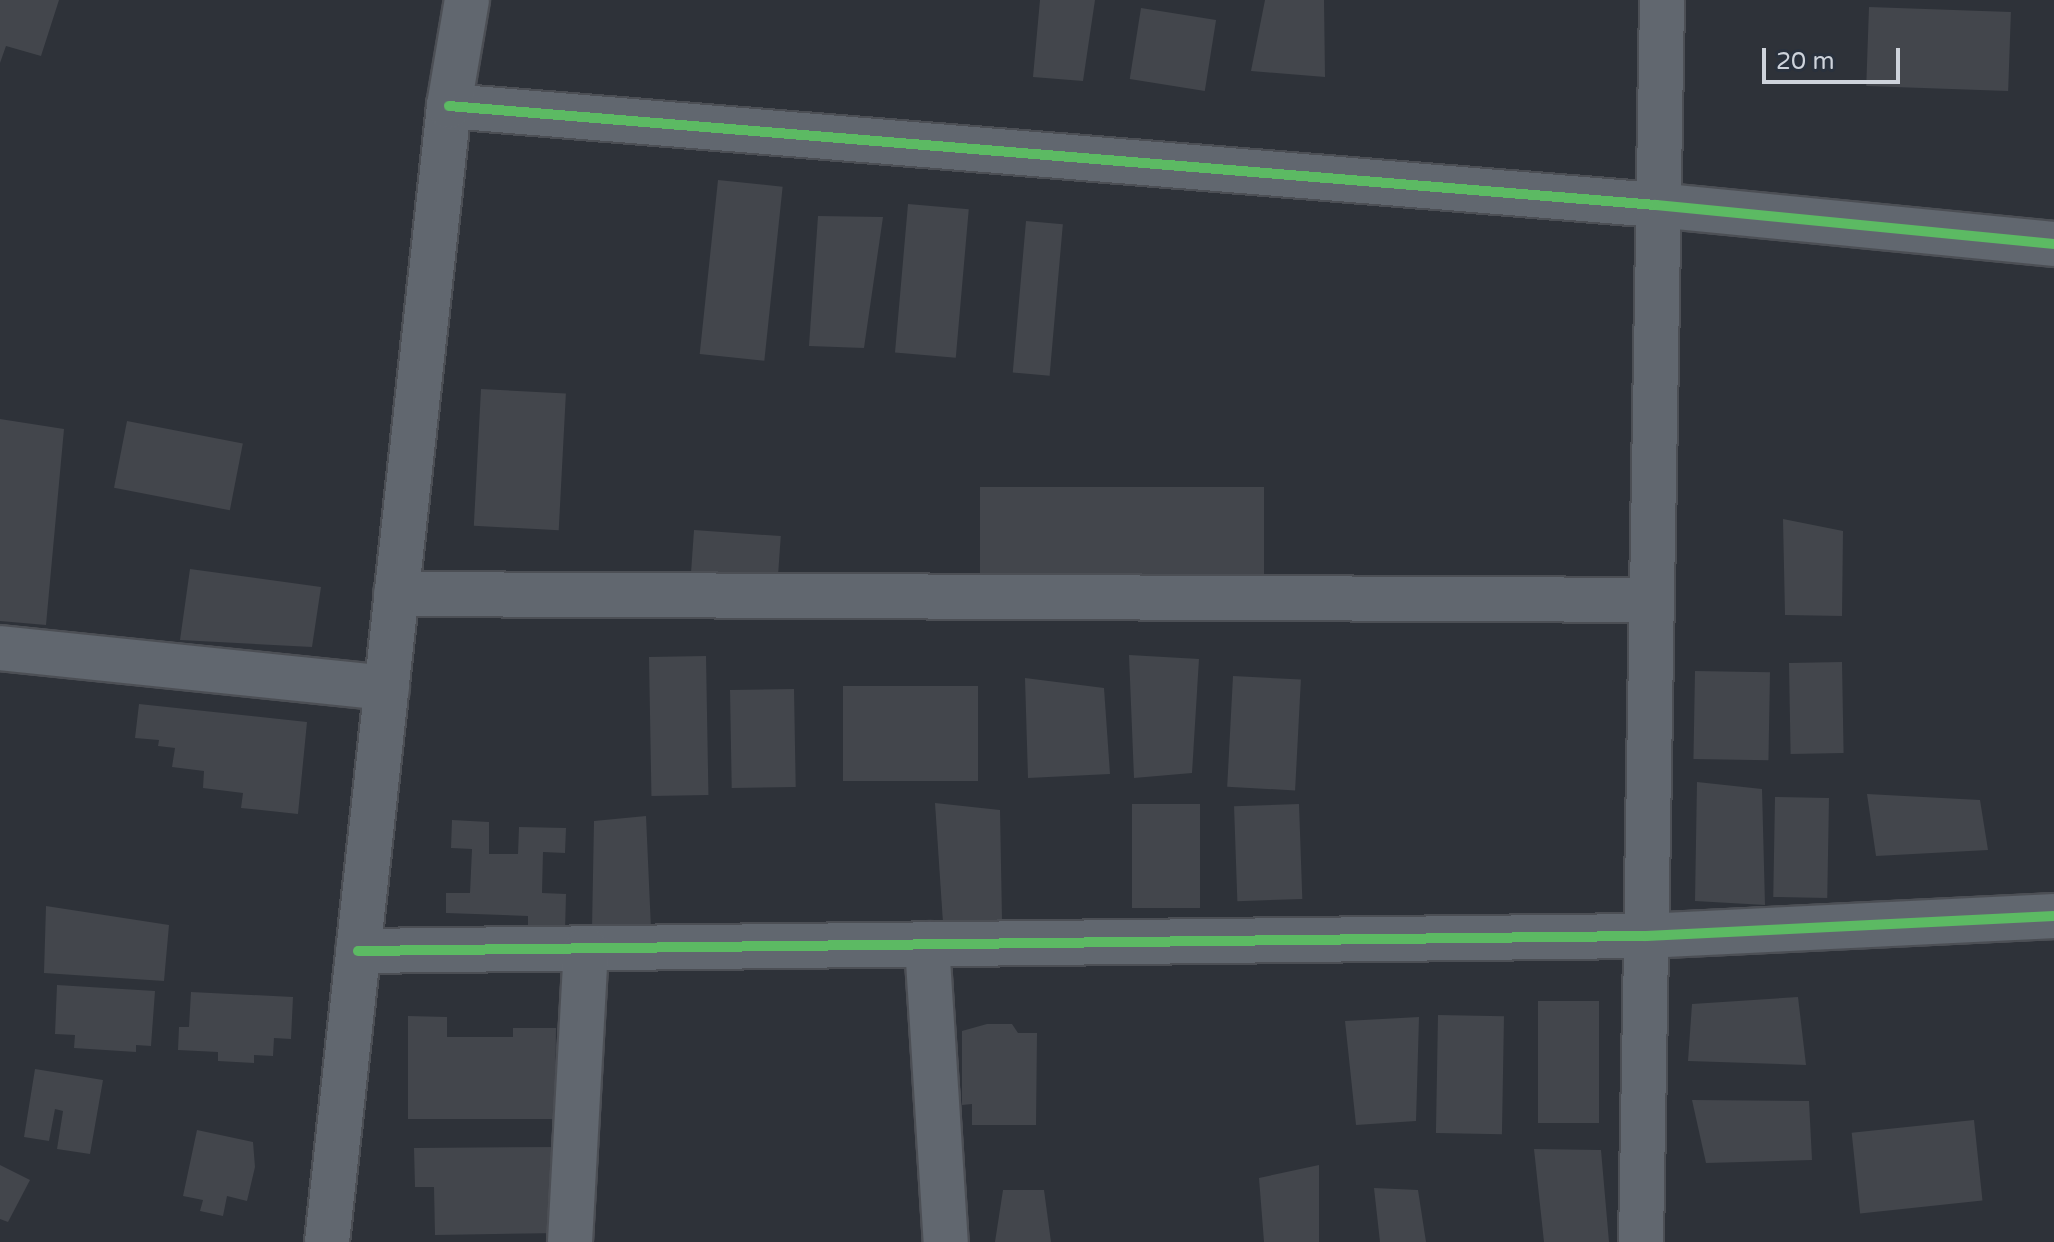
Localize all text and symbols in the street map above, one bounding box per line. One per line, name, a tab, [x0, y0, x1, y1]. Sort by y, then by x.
scale bar	[1766, 32, 1904, 82]
text: 20 m	[1776, 47, 1834, 76]

